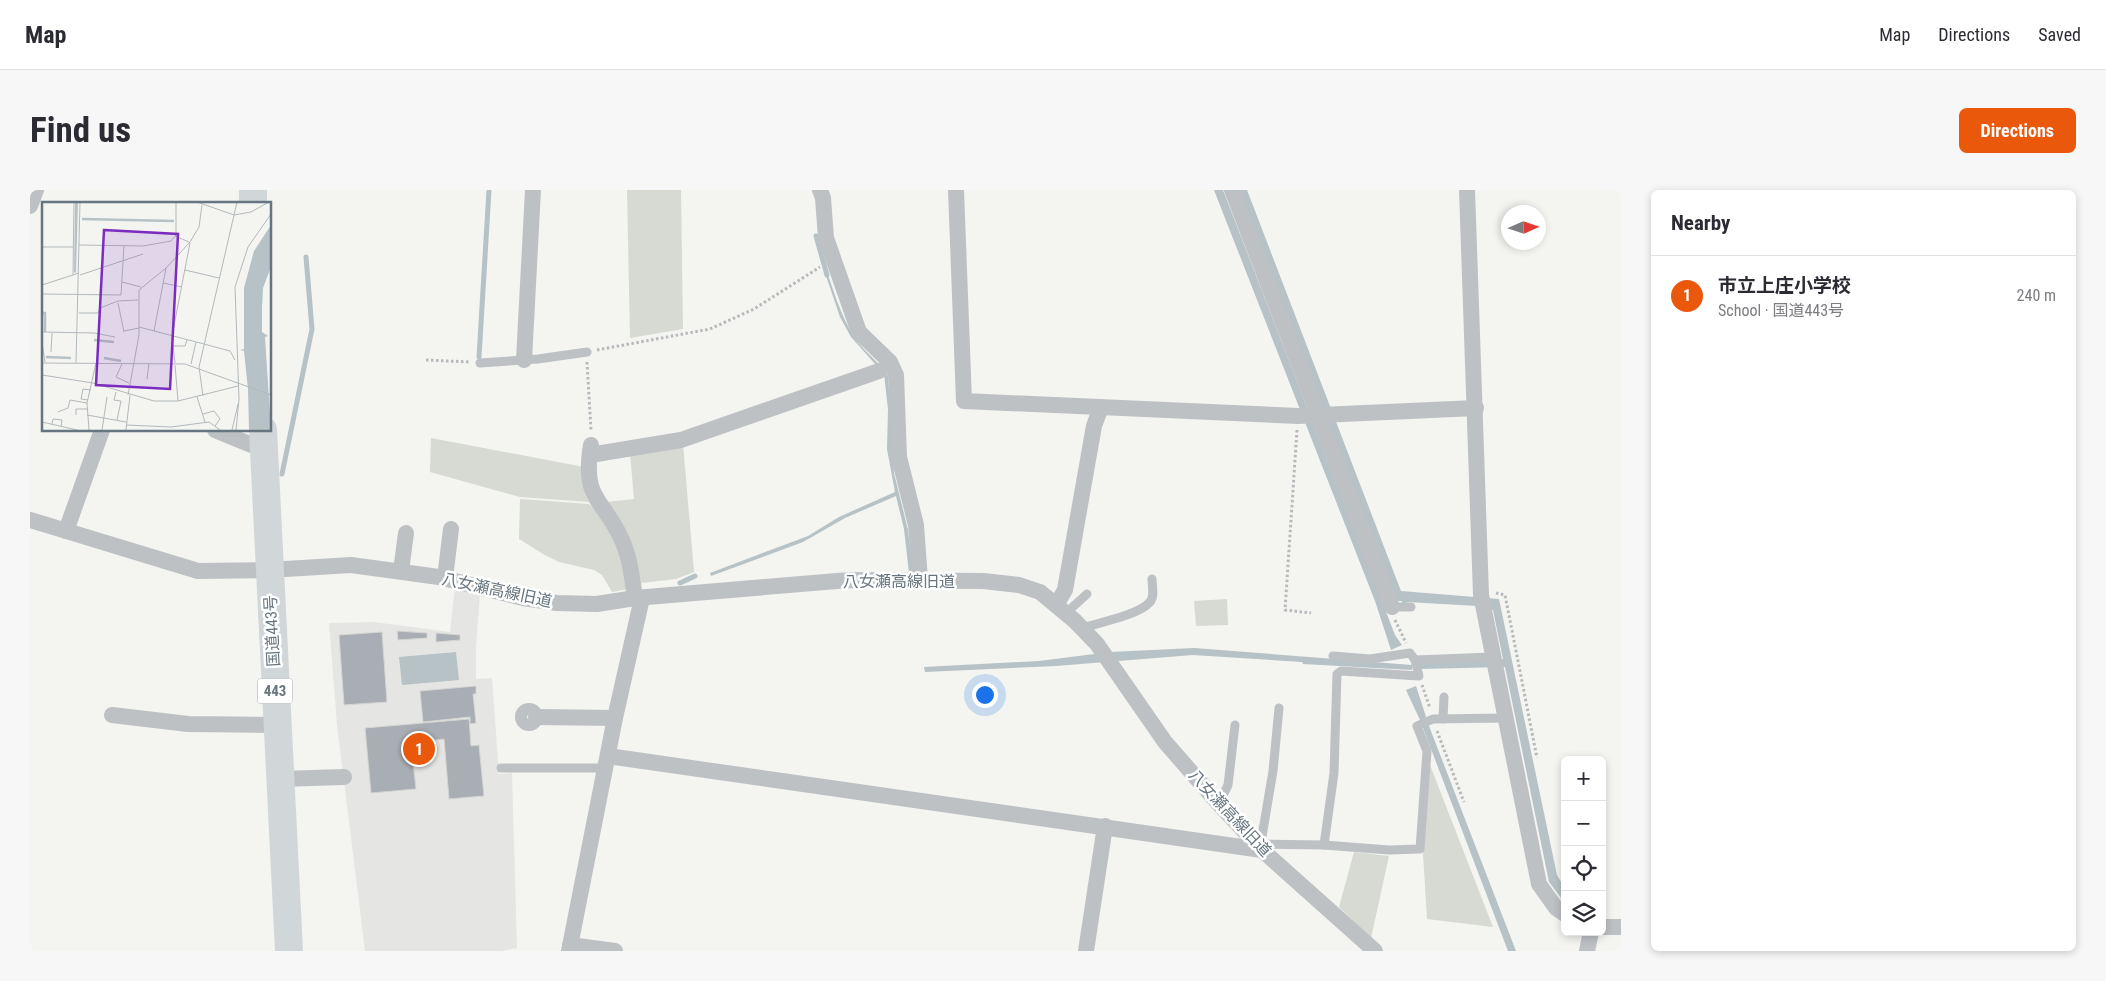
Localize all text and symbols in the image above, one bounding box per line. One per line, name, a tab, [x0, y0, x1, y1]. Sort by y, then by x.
text: Map	[25, 21, 66, 49]
text: Map	[1879, 24, 1910, 45]
text: Directions	[1938, 24, 2010, 45]
text: Saved	[2038, 24, 2081, 45]
button: Directions	[1959, 108, 2076, 153]
text: Find us	[30, 110, 131, 151]
inset map	[42, 202, 271, 431]
north arrow	[1501, 205, 1546, 250]
text: Nearby	[1671, 211, 1730, 235]
text: 市立上庄小学校	[1718, 274, 1851, 297]
text: 1	[1683, 286, 1691, 305]
text: 240 m	[2017, 286, 2056, 305]
text: School · 国道443号	[1718, 301, 1844, 320]
street label: 八女瀬高線旧道	[440, 569, 554, 611]
street label: 八女瀬高線旧道	[843, 572, 955, 591]
street label: 国道443号	[261, 595, 283, 667]
road number: 443	[258, 678, 292, 704]
your location	[972, 682, 998, 708]
pin: 1	[403, 730, 435, 768]
map controls	[1561, 756, 1606, 936]
button: +	[1561, 756, 1606, 801]
street label: 八女瀬高線旧道	[1185, 766, 1275, 860]
button: −	[1561, 801, 1606, 846]
button: locate	[1561, 846, 1606, 891]
button: layers	[1561, 891, 1606, 936]

